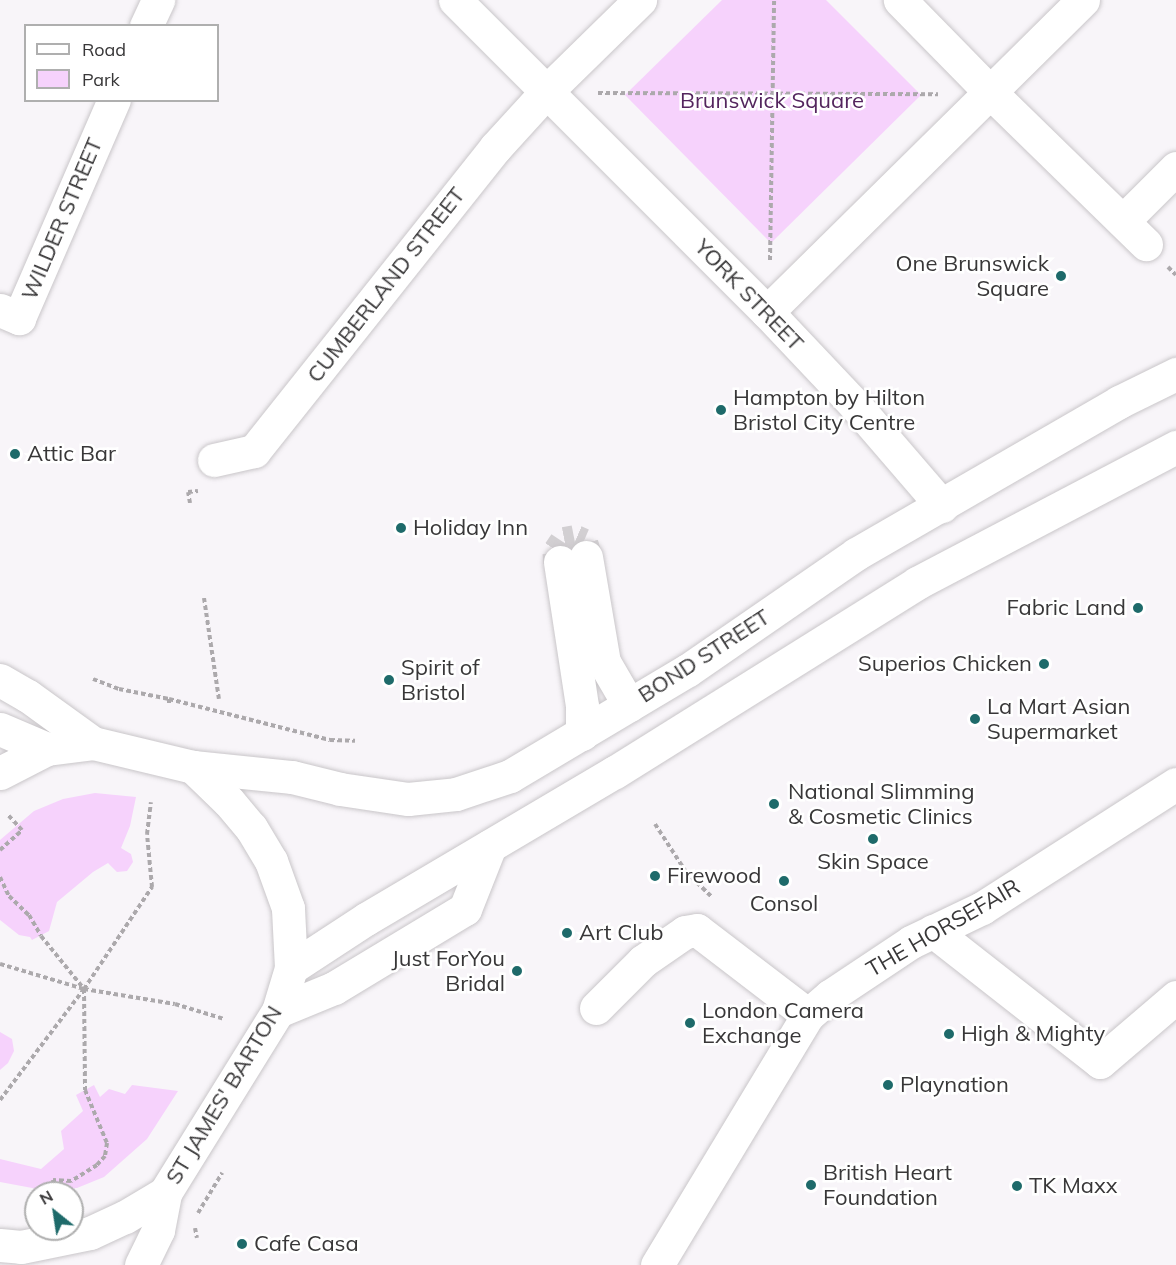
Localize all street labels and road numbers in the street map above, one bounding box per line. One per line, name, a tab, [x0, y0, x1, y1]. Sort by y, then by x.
street label: WILDER STREET	[16, 134, 108, 304]
street label: CUMBERLAND STREET	[302, 182, 470, 388]
street label: YORK STREET	[689, 234, 809, 356]
street label: BOND STREET	[633, 604, 775, 708]
street label: THE HORSEFAIR	[862, 873, 1024, 983]
street label: ST JAMES' BARTON	[160, 1001, 288, 1189]

